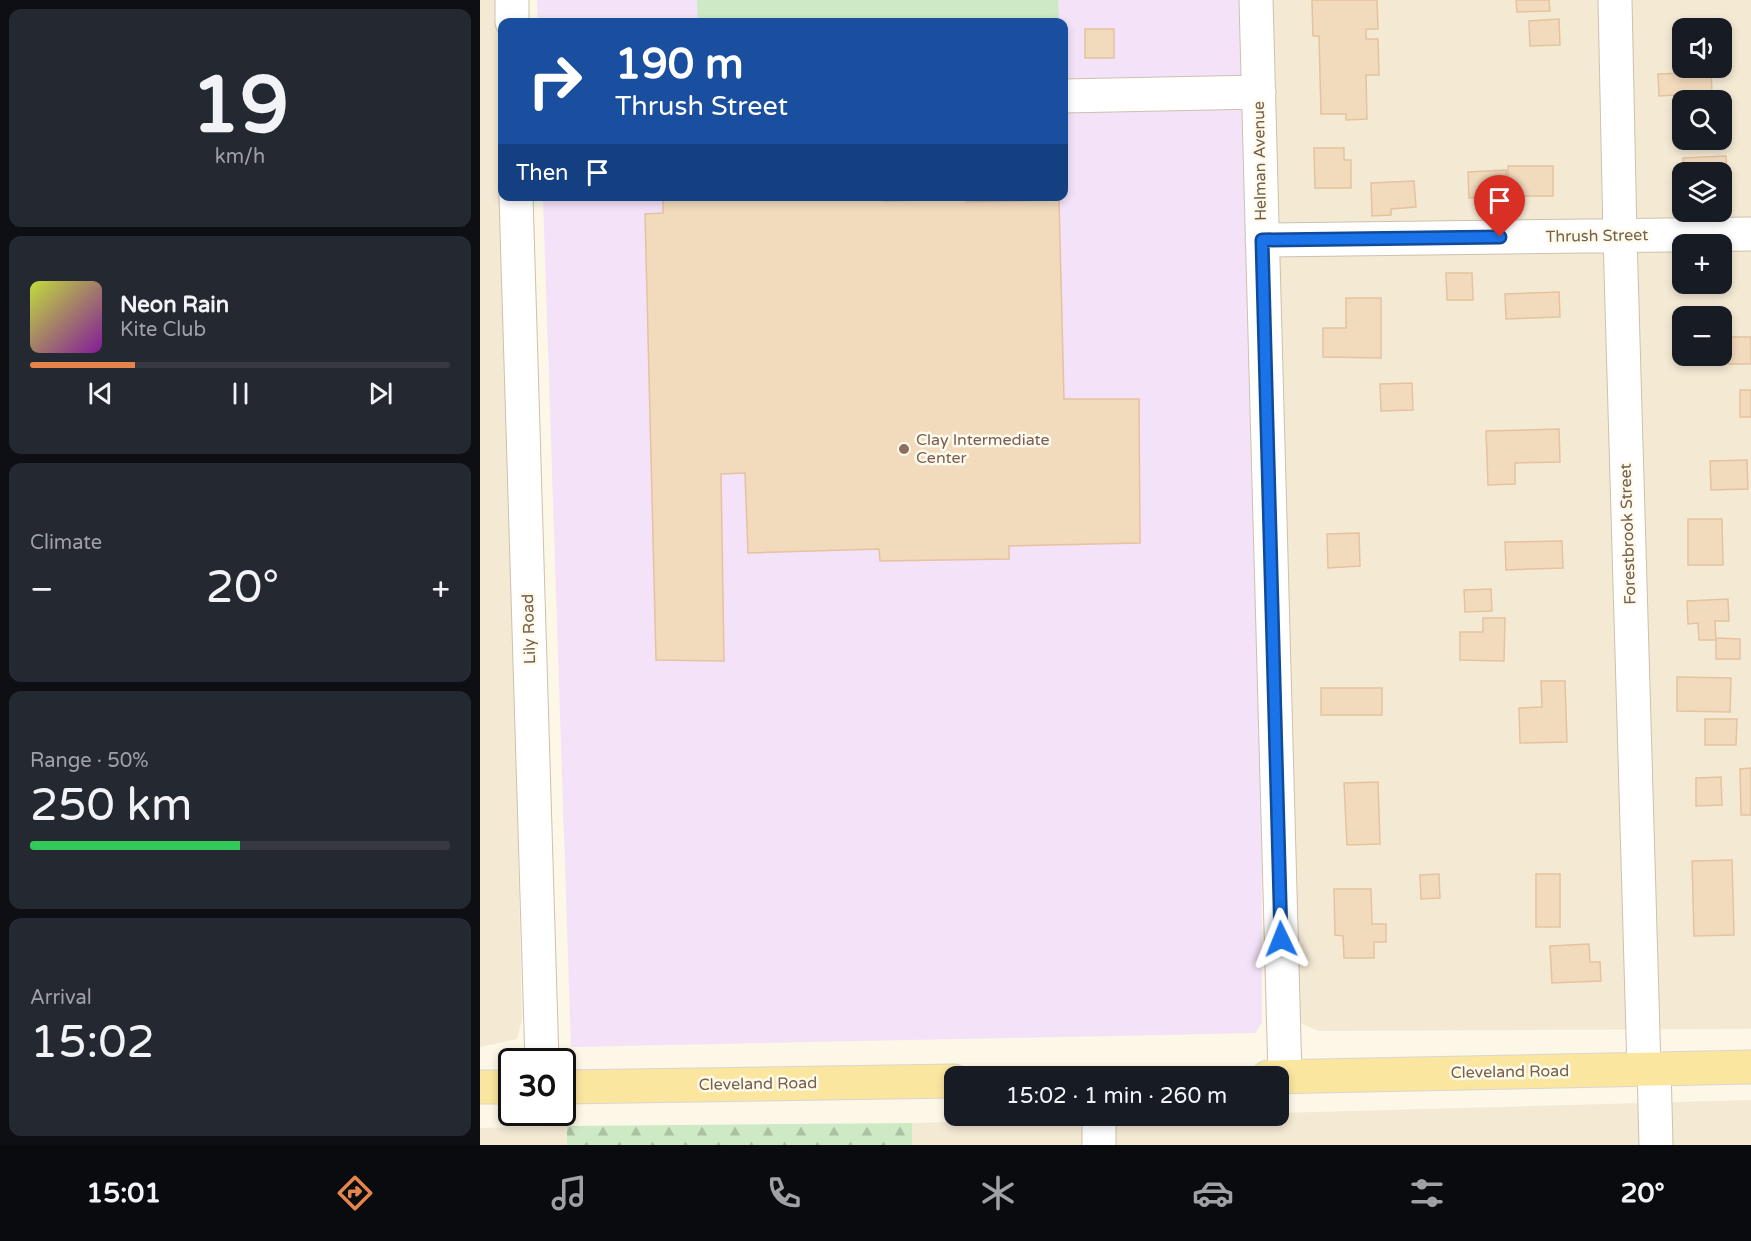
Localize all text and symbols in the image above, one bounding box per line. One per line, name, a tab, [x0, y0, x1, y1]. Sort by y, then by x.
map controls	[1672, 18, 1732, 366]
button: sound	[1672, 18, 1732, 78]
text: 190 m	[615, 39, 744, 90]
icon: right	[516, 42, 594, 120]
text: 19	[191, 59, 289, 153]
text: Thrush Street	[615, 90, 788, 123]
button: search	[1672, 90, 1732, 150]
street label: Helman Avenue	[1249, 101, 1271, 221]
text: km/h	[215, 145, 265, 169]
icon: arrive	[581, 156, 614, 189]
text: Then	[516, 160, 569, 186]
button: layers	[1672, 162, 1732, 222]
pin	[1474, 175, 1525, 237]
icon: arrive	[1483, 184, 1516, 217]
street label: Thrush Street	[1546, 225, 1648, 247]
button: +	[1672, 234, 1732, 294]
text: Neon Rain	[120, 292, 229, 318]
button: −	[1672, 306, 1732, 366]
text: Kite Club	[120, 318, 206, 342]
icon: previous	[84, 377, 117, 410]
icon: pause	[224, 377, 257, 410]
icon: next	[364, 377, 397, 410]
place label: Clay Intermediate Center	[916, 430, 1050, 468]
marker: Clay Intermediate Center	[897, 442, 911, 456]
street label: Forestbrook Street	[1616, 463, 1640, 605]
text: Climate	[30, 531, 102, 555]
text: 20°	[206, 561, 279, 615]
text: −	[30, 570, 54, 609]
text: +	[431, 570, 450, 609]
street label: Lily Road	[518, 594, 540, 664]
text: Range · 50%	[30, 749, 149, 773]
text: 250 km	[30, 779, 192, 833]
position arrow	[1249, 907, 1313, 971]
text: Arrival	[30, 986, 92, 1010]
text: 15:02	[30, 1016, 155, 1070]
speed limit sign: 30	[498, 1048, 576, 1126]
street label: Cleveland Road	[1450, 1061, 1570, 1083]
street label: Cleveland Road	[698, 1073, 818, 1095]
text: 15:02 · 1 min · 260 m	[1006, 1083, 1227, 1109]
icon: directions	[334, 1172, 376, 1214]
icon: music	[548, 1172, 590, 1214]
icon: phone	[763, 1172, 805, 1214]
icon: climate	[977, 1172, 1019, 1214]
icon: car	[1192, 1172, 1234, 1214]
icon: filters	[1406, 1172, 1448, 1214]
text: 15:01	[86, 1177, 161, 1210]
text: 20°	[1621, 1177, 1665, 1210]

